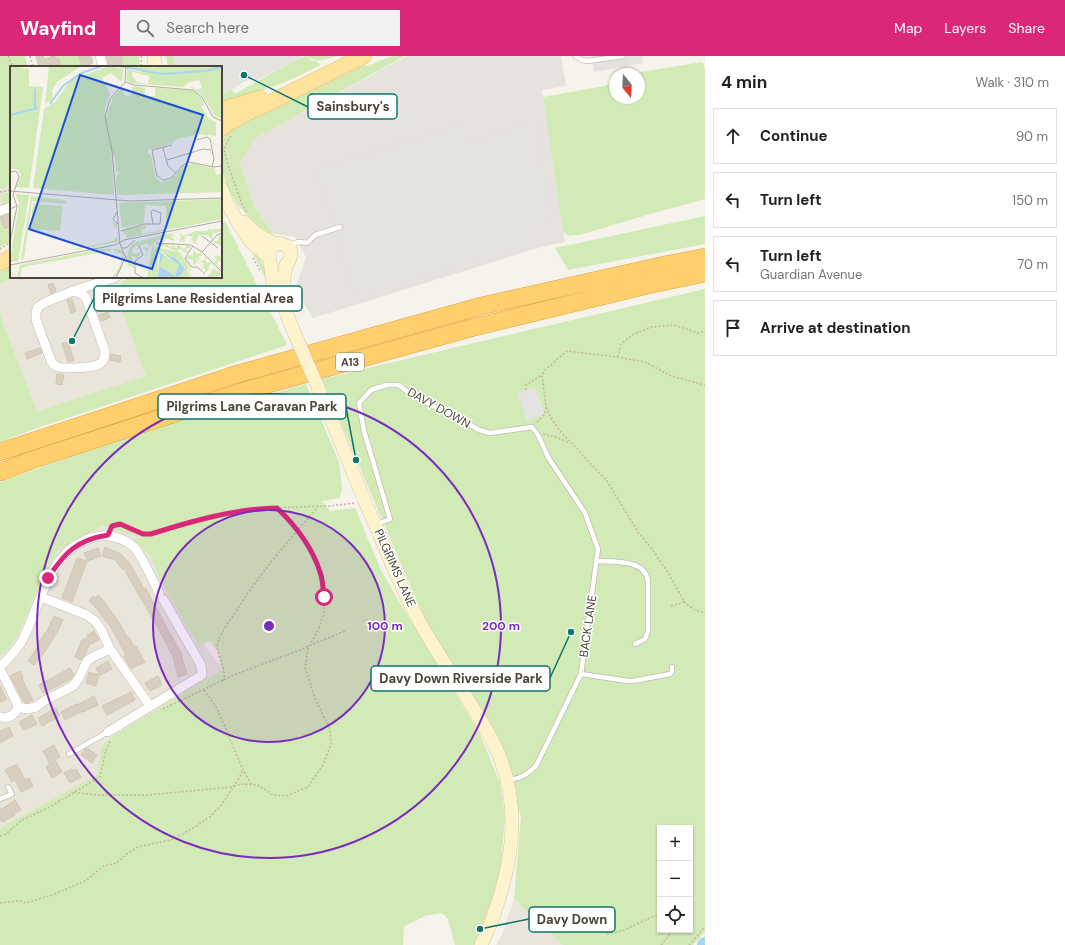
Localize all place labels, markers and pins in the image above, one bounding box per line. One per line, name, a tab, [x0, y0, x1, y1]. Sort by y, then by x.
callout: Sainsbury's	[308, 94, 397, 119]
callout: Pilgrims Lane Residential Area	[94, 286, 302, 311]
callout: Pilgrims Lane Caravan Park	[158, 394, 346, 419]
centre of rings	[262, 619, 276, 633]
callout: Davy Down Riverside Park	[371, 666, 550, 691]
callout: Davy Down	[529, 907, 615, 932]

